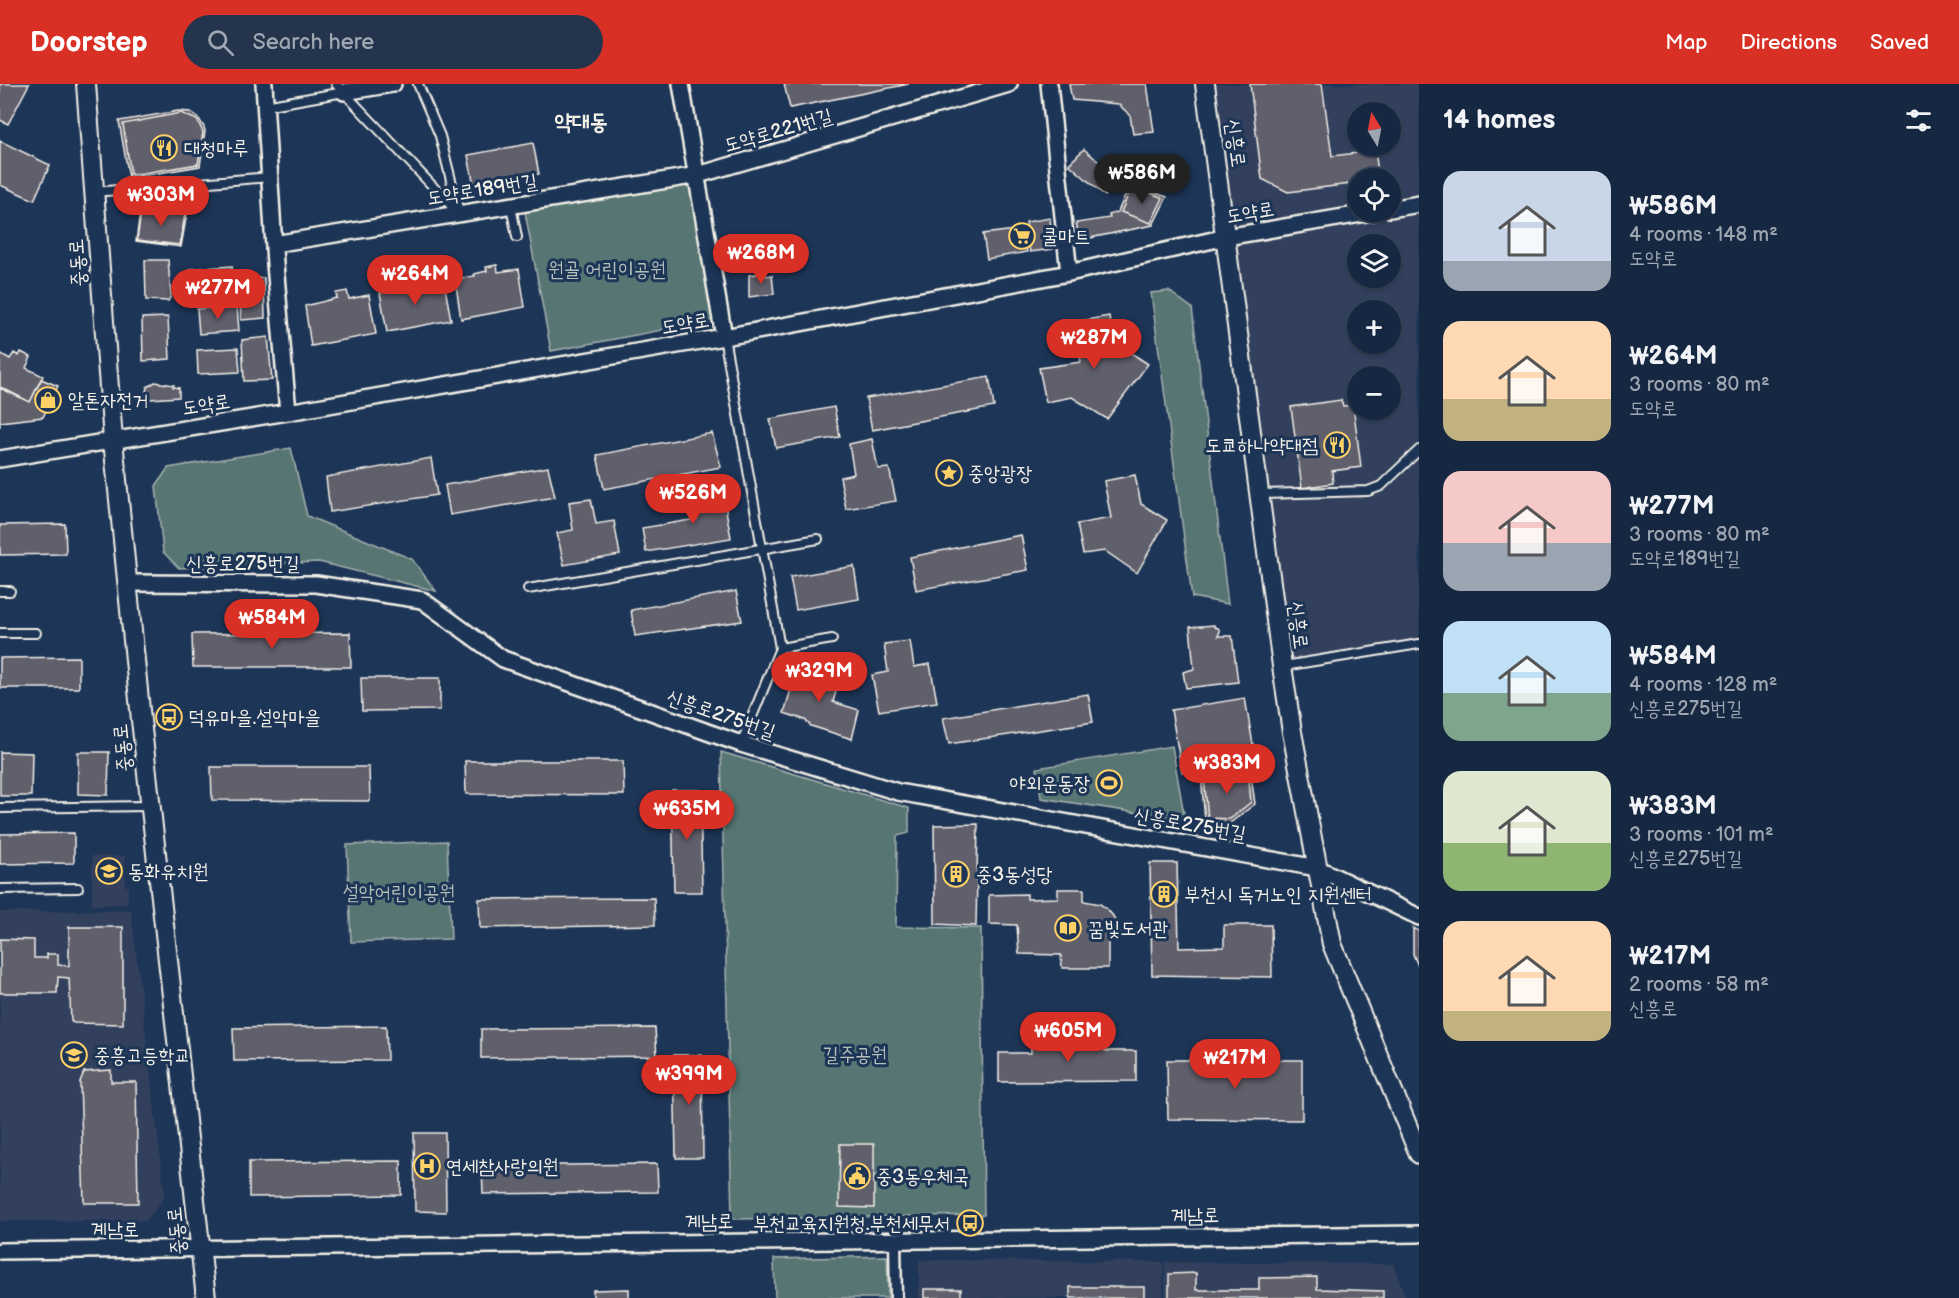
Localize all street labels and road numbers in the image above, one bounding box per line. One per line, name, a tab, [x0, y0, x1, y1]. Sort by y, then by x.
street label: 도약로221번길	[721, 104, 835, 158]
street label: 신흥로	[1220, 118, 1250, 169]
street label: 도약로189번길	[425, 169, 539, 211]
street label: 도약로	[1224, 197, 1276, 229]
street label: 중동로	[64, 238, 92, 288]
street label: 도약로	[659, 308, 711, 340]
street label: 도약로	[180, 389, 232, 421]
street label: 신흥로275번길	[186, 552, 300, 576]
street label: 신흥로	[1283, 600, 1313, 651]
street label: 신흥로275번길	[663, 685, 778, 745]
street label: 중동로	[109, 723, 137, 773]
street label: 신흥로275번길	[1132, 803, 1248, 847]
street label: 계남로	[1171, 1204, 1219, 1228]
street label: 중동로	[163, 1206, 191, 1256]
street label: 계남로	[685, 1210, 733, 1234]
street label: 계남로	[91, 1218, 139, 1242]

